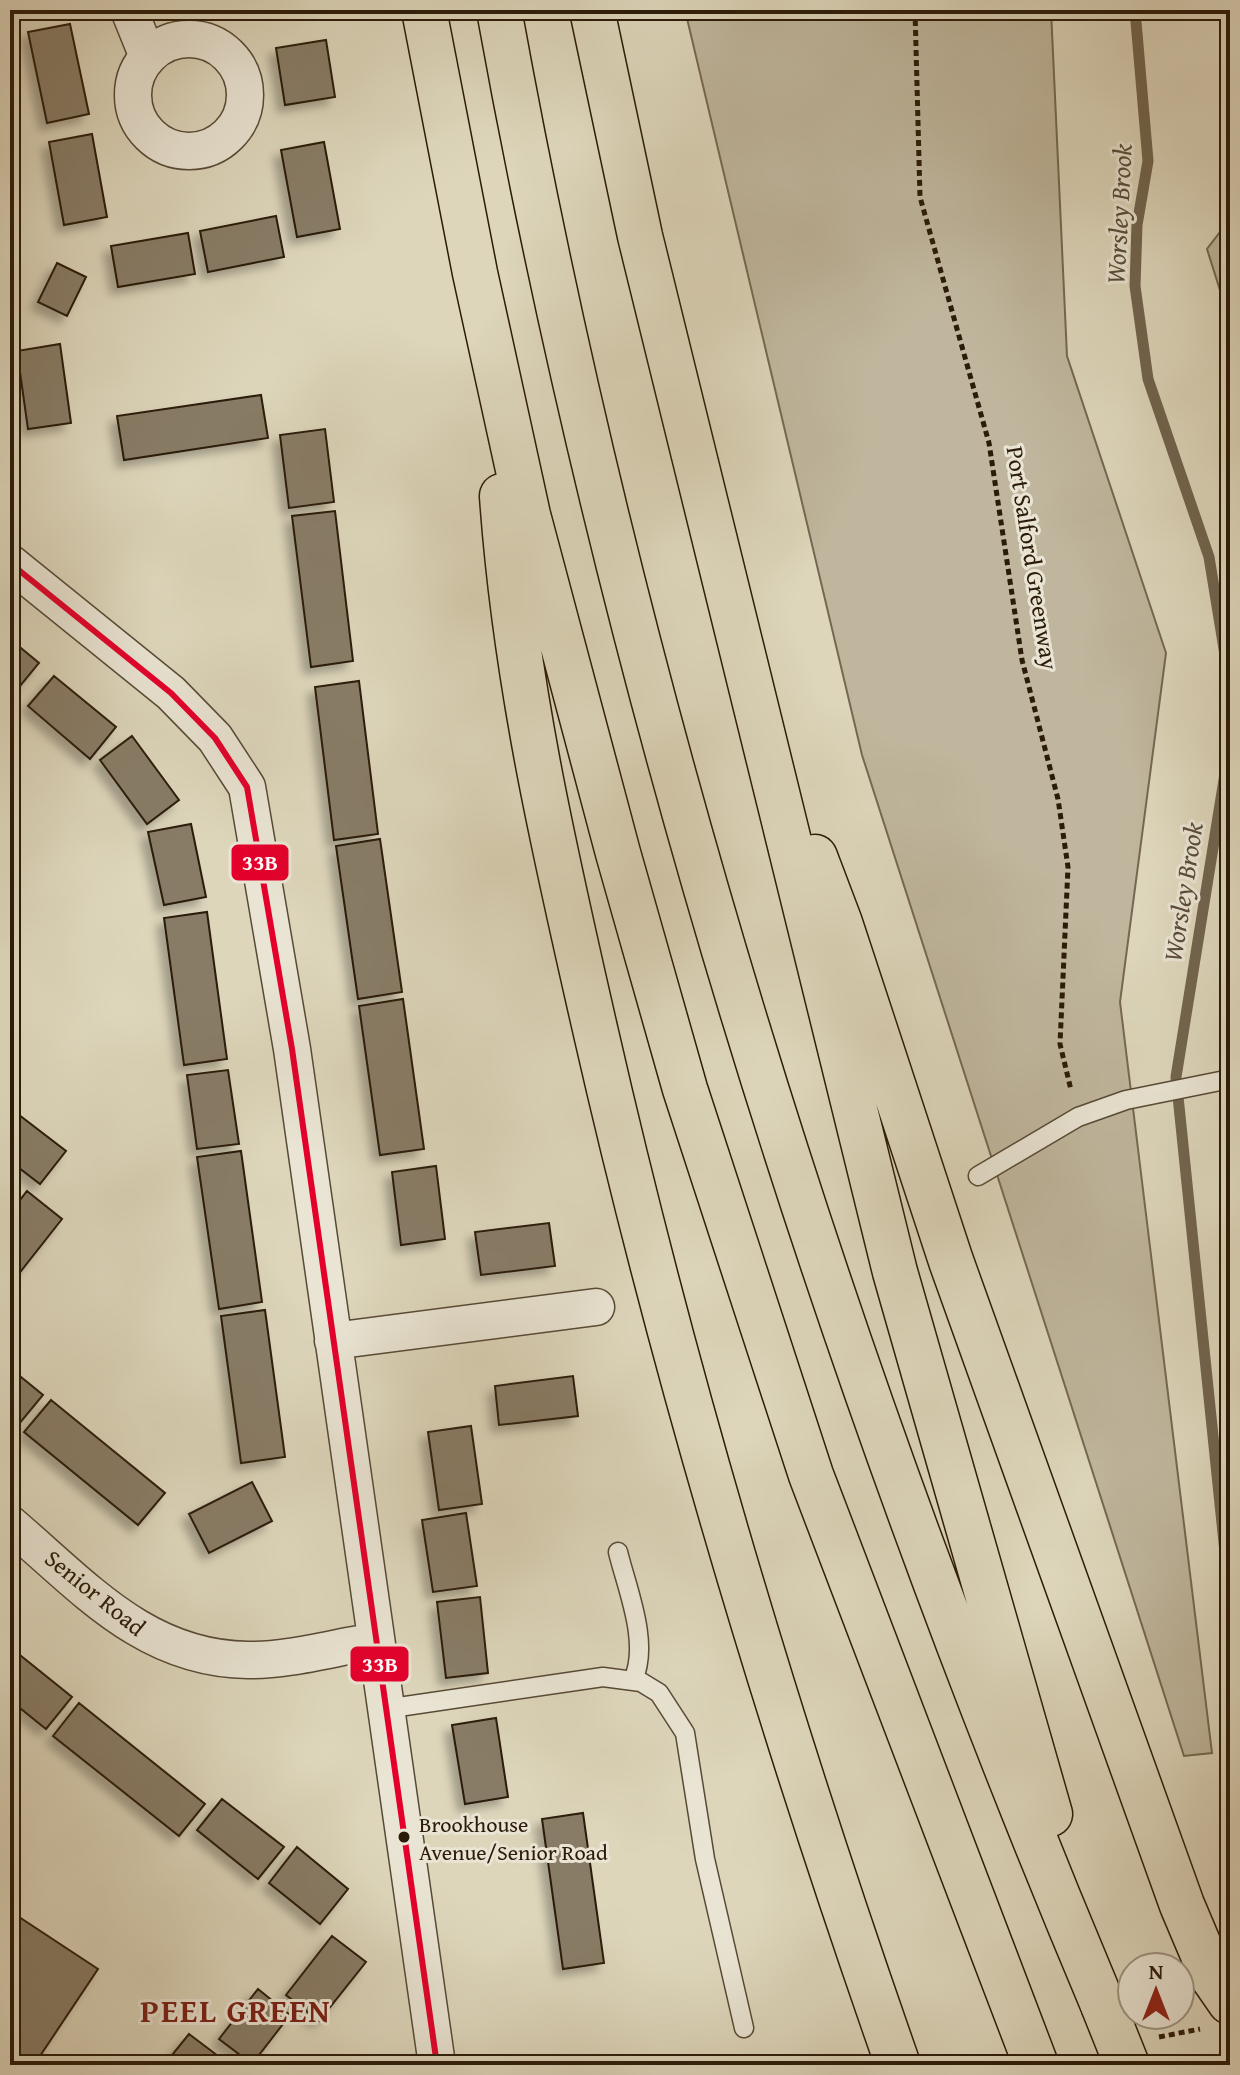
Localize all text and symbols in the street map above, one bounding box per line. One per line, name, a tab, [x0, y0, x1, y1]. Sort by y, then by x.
water label: Worsley Brook	[1095, 143, 1142, 285]
street label: Port Salford Greenway	[998, 444, 1067, 672]
water label: Worsley Brook	[1152, 819, 1213, 964]
line badge: 33B	[230, 843, 290, 882]
text: 33B	[242, 846, 278, 878]
street label: Senior Road	[37, 1541, 153, 1644]
line badge: 33B	[349, 1645, 410, 1683]
text: 33B	[362, 1648, 398, 1680]
place label: Brookhouse Avenue/Senior Road	[419, 1808, 608, 1868]
marker: Brookhouse Avenue/Senior Road	[396, 1829, 412, 1845]
north arrow	[1116, 1951, 1196, 2031]
text: N	[1149, 1955, 1164, 1987]
district label: PEEL GREEN	[140, 1987, 332, 2034]

